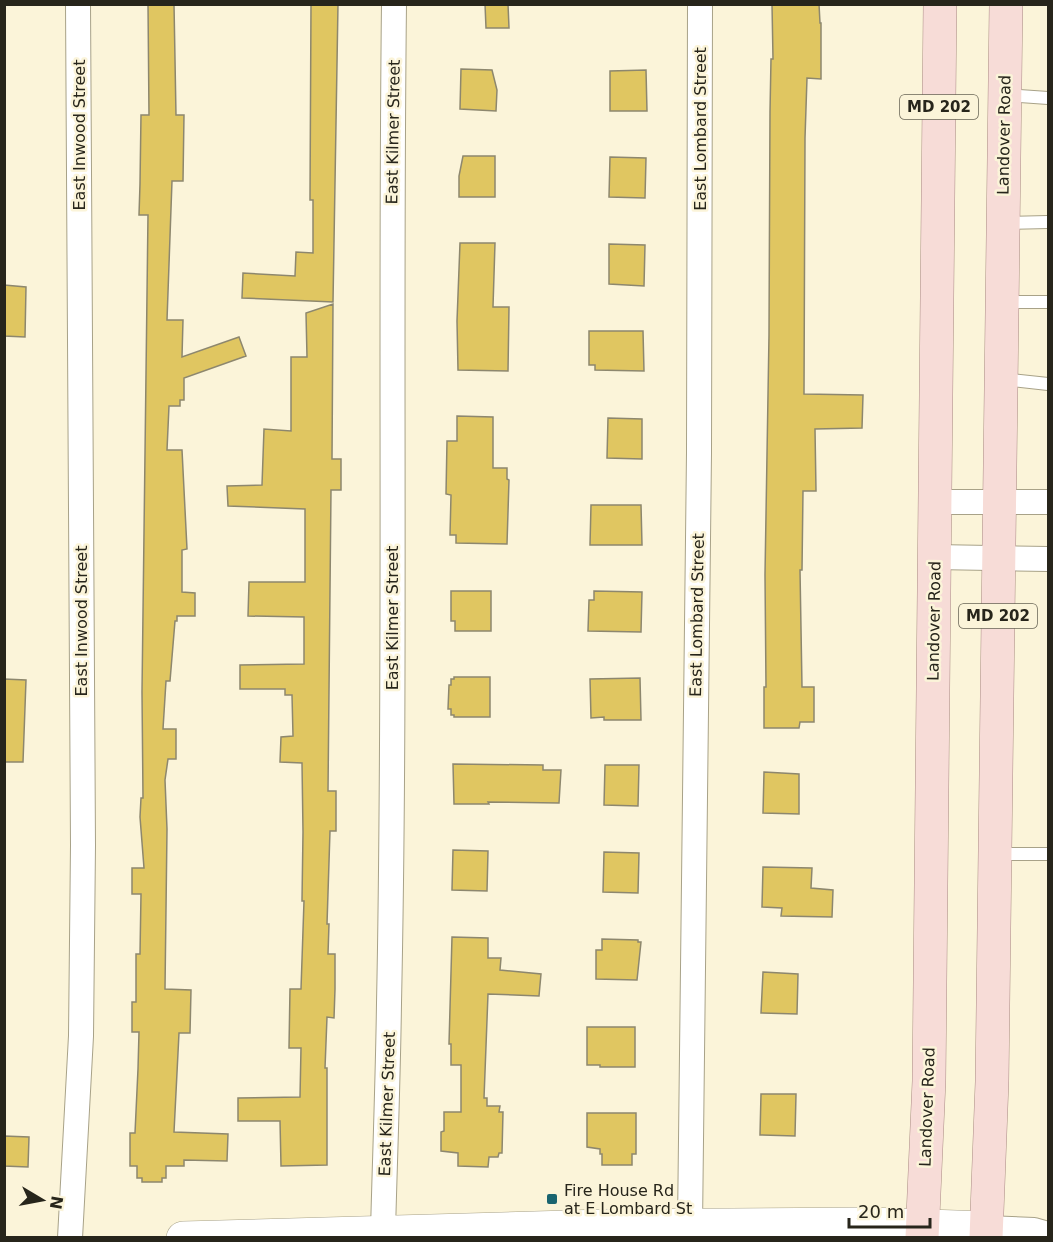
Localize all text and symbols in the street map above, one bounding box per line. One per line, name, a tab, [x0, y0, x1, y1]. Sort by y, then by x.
street label: East Lombard Street	[691, 47, 710, 211]
street label: East Kilmer Street	[382, 59, 404, 205]
street label: East Inwood Street	[70, 60, 89, 211]
street label: Landover Road	[993, 75, 1015, 195]
road number: MD 202	[900, 95, 978, 119]
street label: East Lombard Street	[686, 533, 708, 697]
street label: East Inwood Street	[72, 546, 91, 697]
street label: East Kilmer Street	[383, 546, 402, 690]
street label: Landover Road	[923, 561, 945, 681]
road number: MD 202	[959, 604, 1037, 628]
street label: East Kilmer Street	[375, 1031, 399, 1177]
street label: Landover Road	[915, 1047, 939, 1167]
north arrow	[12, 1170, 72, 1230]
place label: Fire House Rd at E Lombard St	[564, 1181, 692, 1218]
scale bar	[849, 1191, 930, 1229]
marker: Fire House Rd at E Lombard St	[545, 1192, 559, 1206]
text: N	[46, 1194, 67, 1211]
text: 20 m	[858, 1201, 904, 1222]

